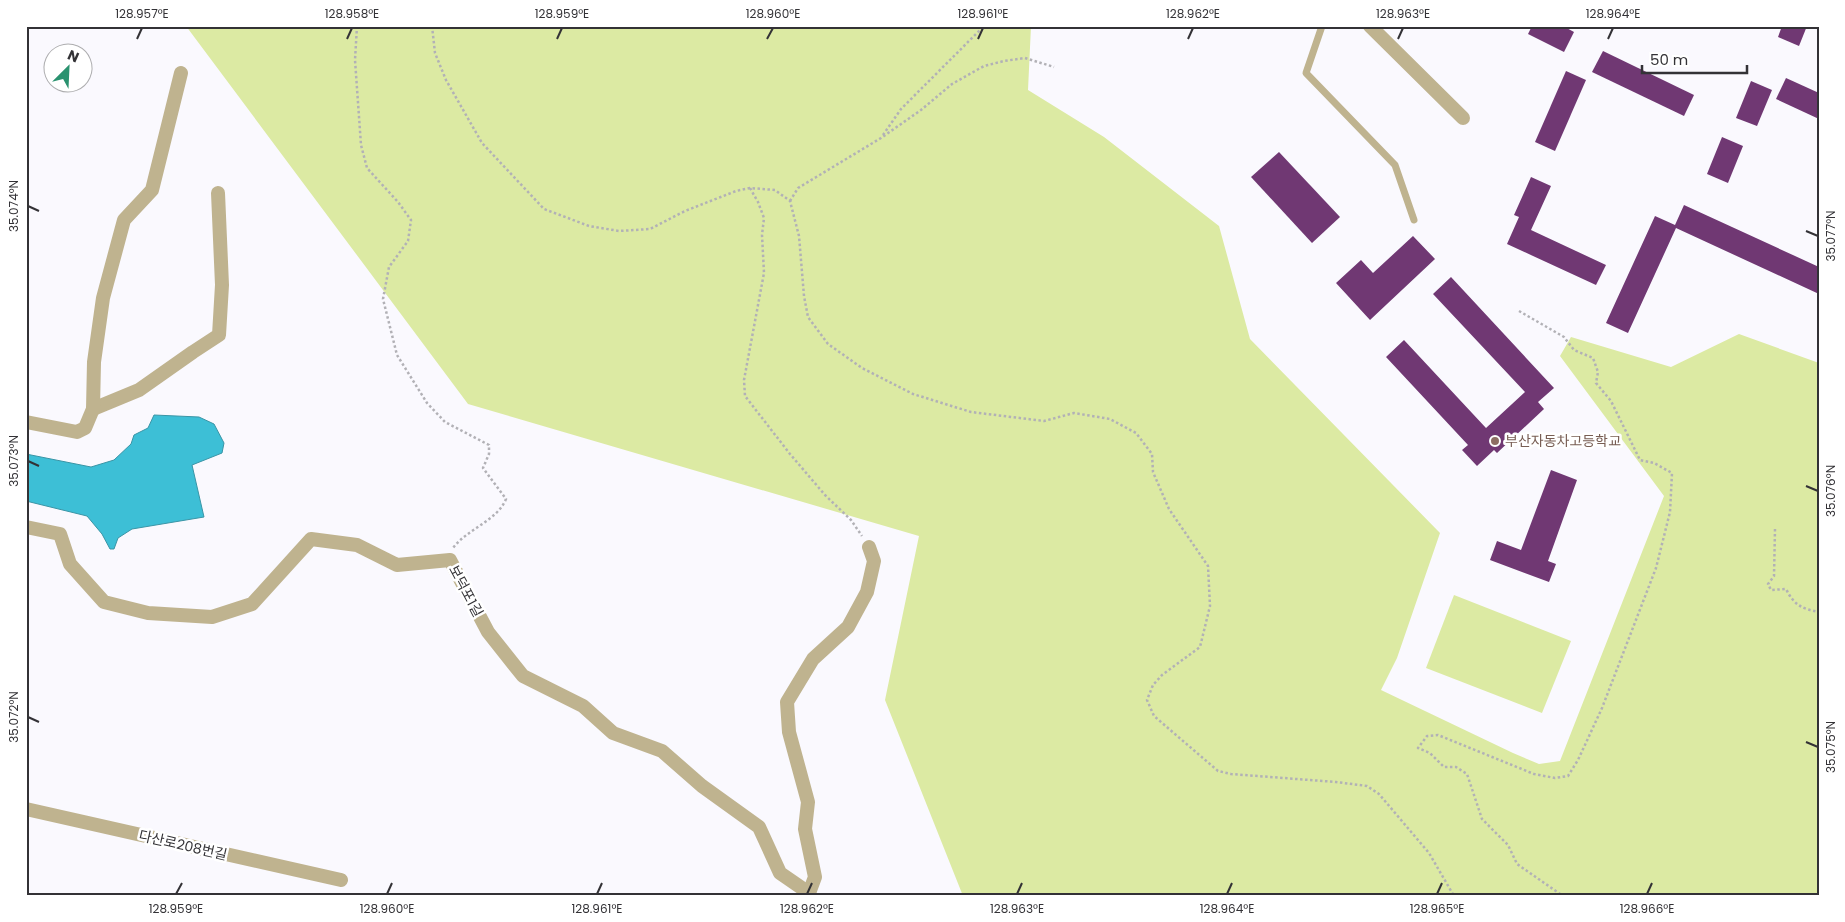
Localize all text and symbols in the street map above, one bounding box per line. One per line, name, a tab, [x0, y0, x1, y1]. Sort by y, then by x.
text: 128.957°E	[115, 5, 169, 22]
text: 128.958°E	[325, 5, 379, 22]
text: 128.959°E	[535, 5, 589, 22]
text: 128.960°E	[746, 5, 800, 22]
text: 128.961°E	[958, 5, 1008, 22]
text: 128.962°E	[1166, 5, 1220, 22]
text: 128.963°E	[1376, 5, 1430, 22]
text: 128.964°E	[1586, 5, 1640, 22]
north arrow	[42, 42, 92, 92]
scale bar	[1642, 42, 1748, 74]
text: N	[64, 45, 82, 67]
text: 50 m	[1650, 49, 1688, 70]
text: 35.074°N	[5, 180, 22, 232]
text: 35.077°N	[1822, 210, 1839, 262]
place label: 부산자동차고등학교	[1505, 431, 1621, 451]
text: 35.073°N	[5, 435, 22, 487]
marker: 부산자동차고등학교	[1489, 435, 1501, 447]
text: 35.076°N	[1822, 465, 1839, 517]
street label: 보덕포1길	[444, 562, 488, 620]
text: 35.072°N	[5, 691, 22, 743]
text: 35.075°N	[1822, 721, 1839, 773]
street label: 다산로208번길	[137, 825, 229, 865]
text: 128.959°E	[149, 900, 203, 917]
text: 128.960°E	[360, 900, 414, 917]
text: 128.961°E	[572, 900, 622, 917]
text: 128.962°E	[780, 900, 834, 917]
text: 128.963°E	[990, 900, 1044, 917]
text: 128.964°E	[1200, 900, 1254, 917]
text: 128.965°E	[1410, 900, 1464, 917]
text: 128.966°E	[1620, 900, 1674, 917]

